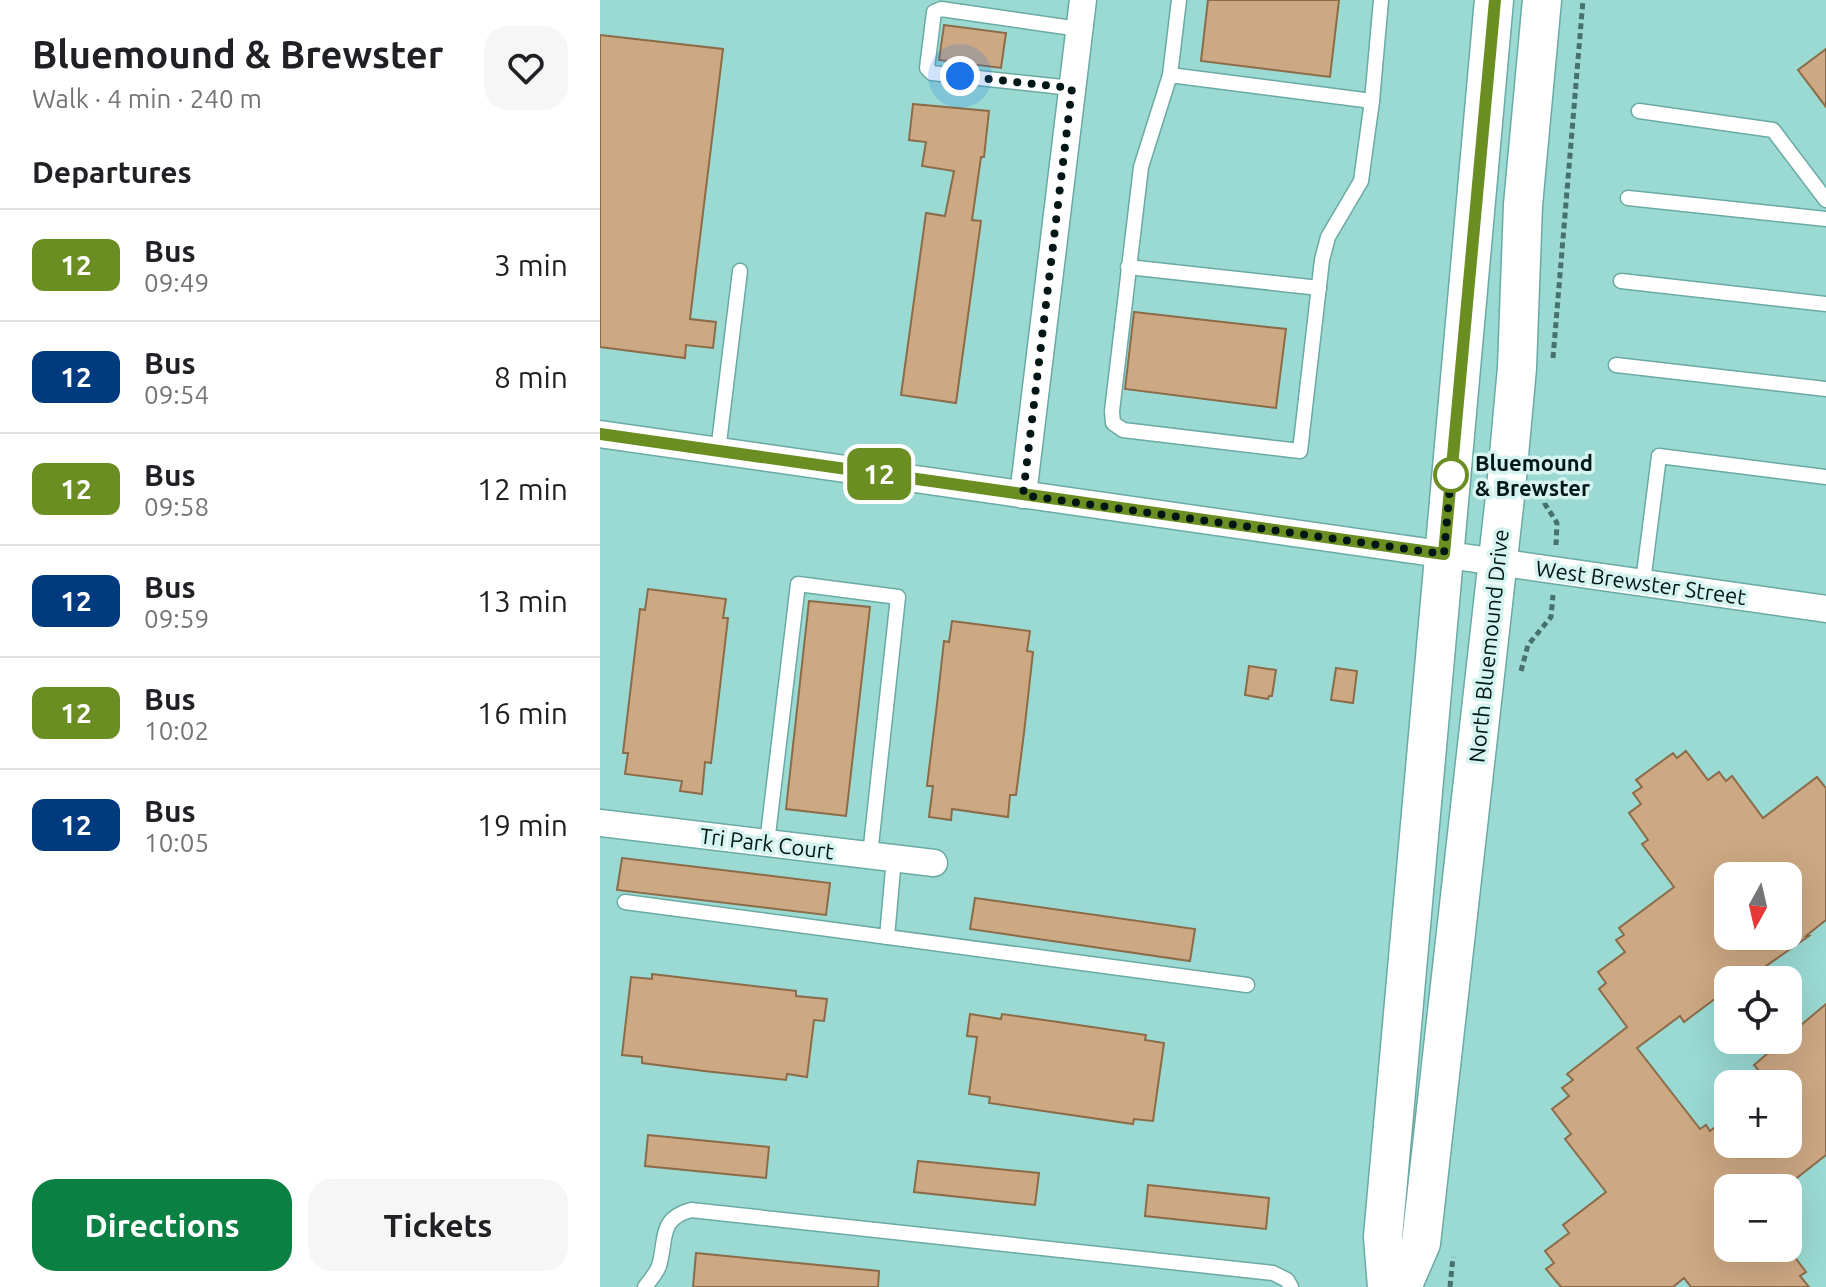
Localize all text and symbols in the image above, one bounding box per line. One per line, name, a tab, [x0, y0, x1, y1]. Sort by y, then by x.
button: heart	[484, 26, 568, 110]
text: Bluemound & Brewster	[32, 33, 443, 75]
your location	[940, 56, 980, 96]
text: Walk · 4 min · 240 m	[32, 84, 262, 113]
text: Departures	[32, 155, 192, 189]
text: Bus	[144, 234, 196, 268]
text: 3 min	[494, 248, 568, 282]
text: 12	[60, 249, 92, 280]
text: 09:49	[144, 268, 209, 297]
text: Bus	[144, 346, 196, 380]
text: 8 min	[494, 360, 568, 394]
text: 12	[60, 361, 92, 392]
text: 09:54	[144, 380, 209, 409]
line badge: 12	[843, 448, 915, 500]
place label: Bluemound & Brewster	[1475, 450, 1593, 500]
text: Bus	[144, 458, 196, 492]
text: 12	[863, 458, 895, 489]
marker: Bluemound & Brewster	[1434, 458, 1468, 492]
text: 12 min	[477, 472, 568, 506]
text: 12	[60, 473, 92, 504]
text: 09:58	[144, 492, 209, 521]
street label: North Bluemound Drive	[1463, 528, 1513, 764]
street label: West Brewster Street	[1534, 555, 1748, 609]
text: Bus	[144, 570, 196, 604]
text: 13 min	[477, 584, 568, 618]
text: 12	[60, 585, 92, 616]
text: 09:59	[144, 604, 209, 633]
text: Bus	[144, 682, 196, 716]
text: 16 min	[477, 696, 568, 730]
text: 12	[60, 697, 92, 728]
text: 10:02	[144, 716, 209, 745]
text: Bus	[144, 794, 196, 828]
text: 19 min	[477, 808, 568, 842]
text: 12	[60, 809, 92, 840]
street label: Tri Park Court	[699, 822, 836, 864]
text: 10:05	[144, 828, 209, 857]
north arrow	[1714, 862, 1802, 950]
map controls	[1714, 862, 1802, 1262]
button: locate	[1714, 966, 1802, 1054]
button: +	[1714, 1070, 1802, 1158]
button: −	[1714, 1174, 1802, 1262]
button: Directions	[32, 1179, 292, 1271]
button: Tickets	[308, 1179, 568, 1271]

